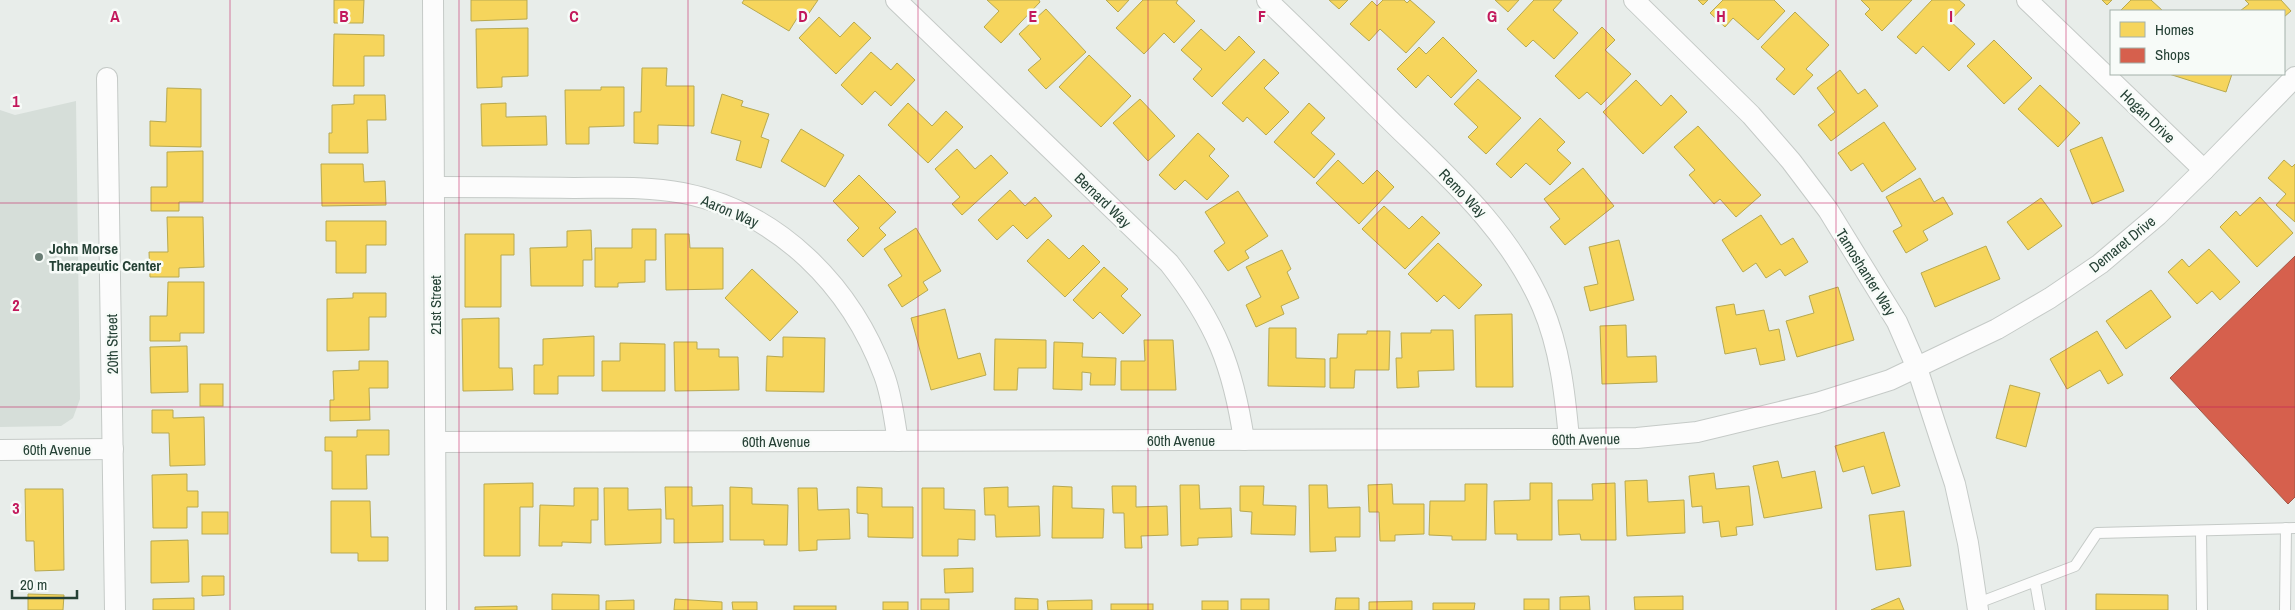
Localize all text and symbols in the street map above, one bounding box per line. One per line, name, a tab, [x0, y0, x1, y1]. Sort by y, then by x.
text: A	[110, 5, 120, 27]
text: B	[339, 5, 349, 27]
text: C	[569, 5, 579, 27]
text: D	[798, 5, 808, 27]
text: E	[1029, 5, 1038, 27]
text: F	[1258, 5, 1266, 27]
text: G	[1487, 5, 1497, 27]
text: H	[1716, 5, 1726, 27]
text: I	[1949, 5, 1953, 27]
legend	[2110, 10, 2285, 75]
text: Homes	[2155, 19, 2194, 40]
text: Shops	[2155, 44, 2190, 65]
street label: Hogan Drive	[2116, 84, 2180, 148]
text: 1	[12, 90, 20, 112]
street label: Remo Way	[1434, 164, 1492, 223]
street label: Bernard Way	[1070, 168, 1137, 233]
street label: Aaron Way	[697, 189, 763, 233]
street label: Demaret Drive	[2084, 211, 2160, 277]
street label: Tamoshanter Way	[1831, 224, 1902, 320]
place label: John Morse Therapeutic Center	[49, 238, 161, 276]
marker: John Morse Therapeutic Center	[33, 251, 45, 263]
street label: 21st Street	[425, 275, 446, 335]
text: 2	[12, 294, 20, 316]
street label: 20th Street	[101, 313, 123, 374]
street label: 60th Avenue	[1552, 428, 1620, 450]
street label: 60th Avenue	[1147, 430, 1215, 451]
street label: 60th Avenue	[742, 431, 810, 452]
street label: 60th Avenue	[23, 439, 91, 460]
text: 3	[12, 497, 20, 519]
scale bar	[12, 568, 78, 600]
text: 20 m	[20, 574, 47, 595]

